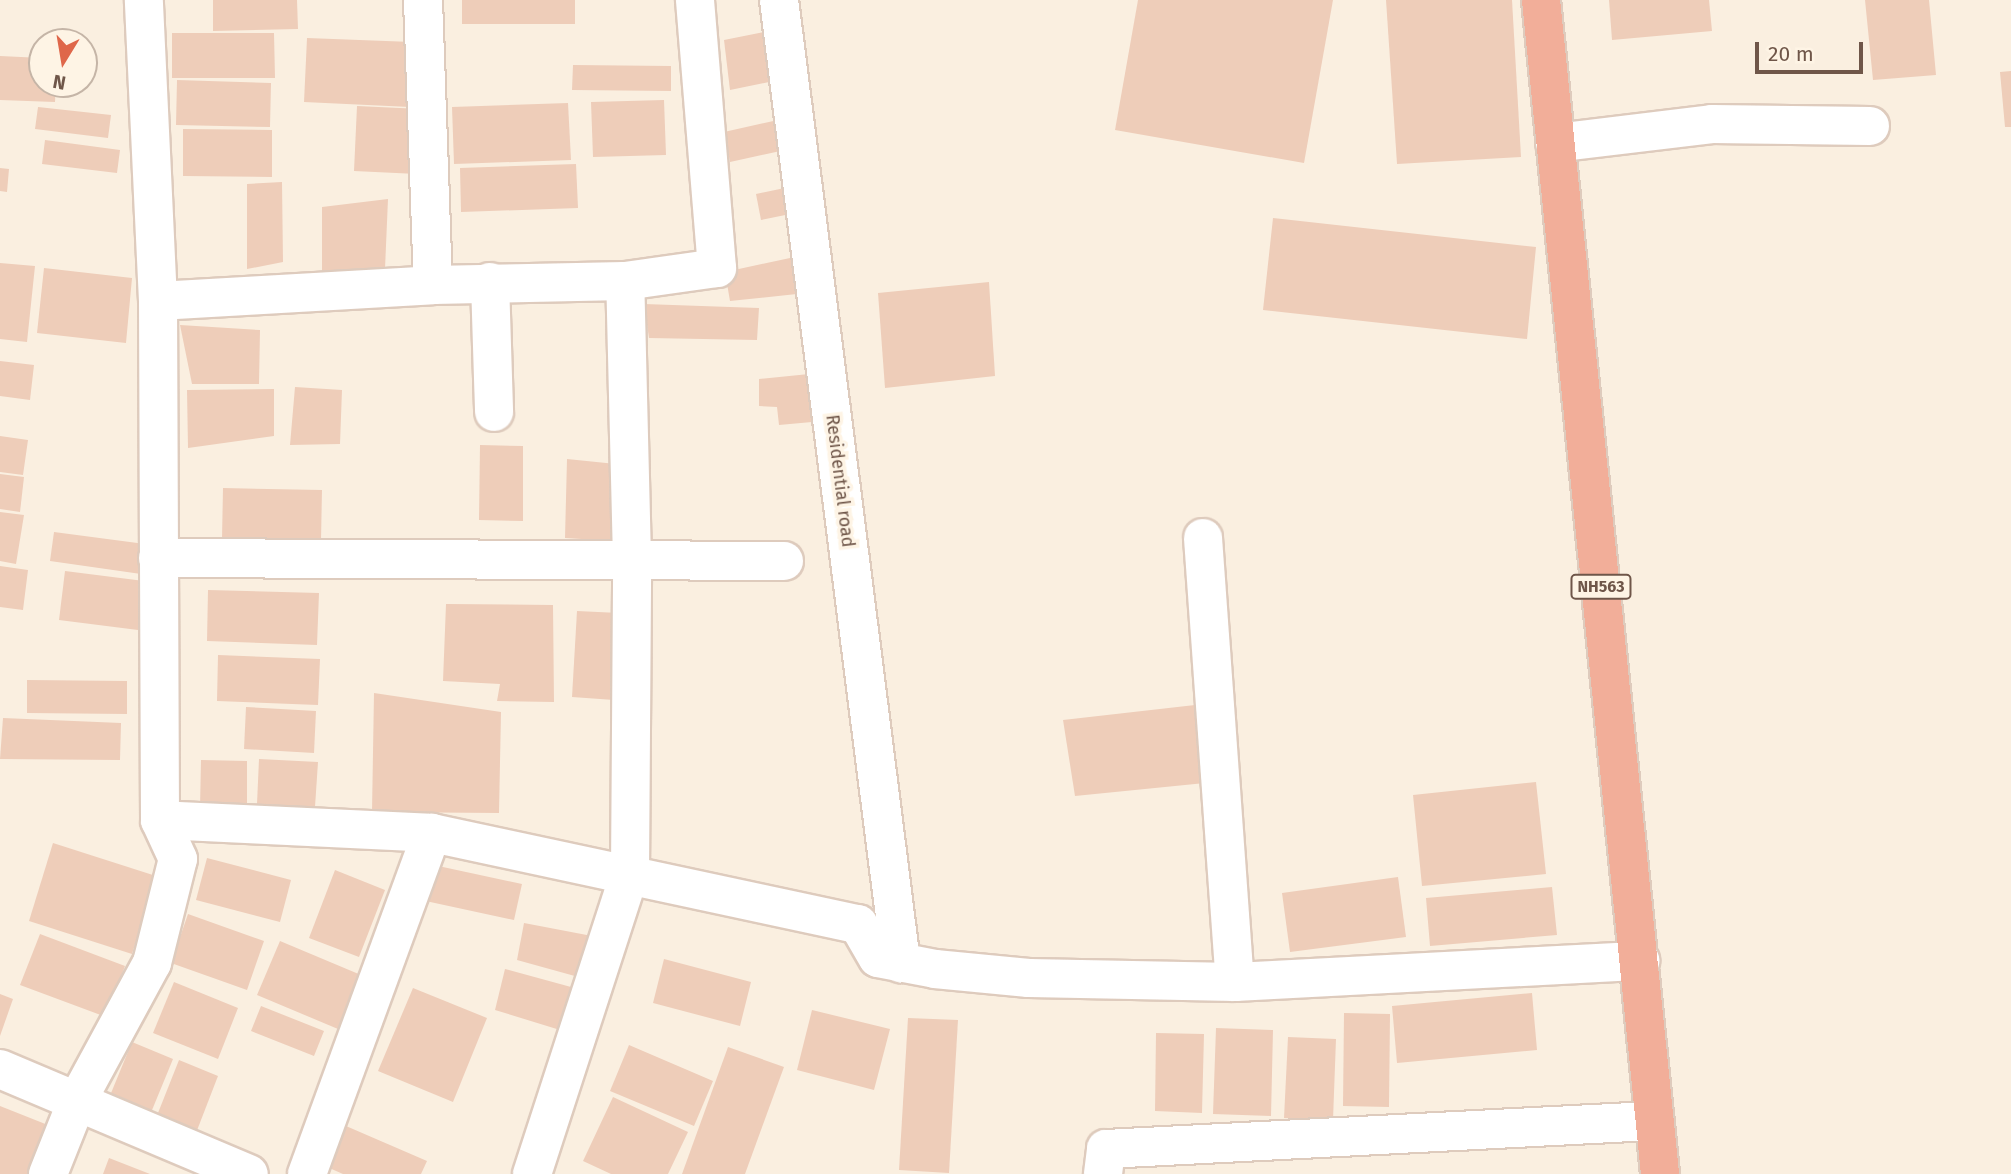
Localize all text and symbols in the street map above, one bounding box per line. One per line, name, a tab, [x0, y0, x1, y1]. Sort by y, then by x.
north arrow	[28, 28, 98, 98]
scale bar	[1759, 28, 1868, 72]
text: 20 m	[1768, 41, 1814, 67]
text: N	[51, 70, 68, 95]
street label: Residential road	[821, 413, 859, 549]
road number: NH563	[1570, 574, 1632, 600]

